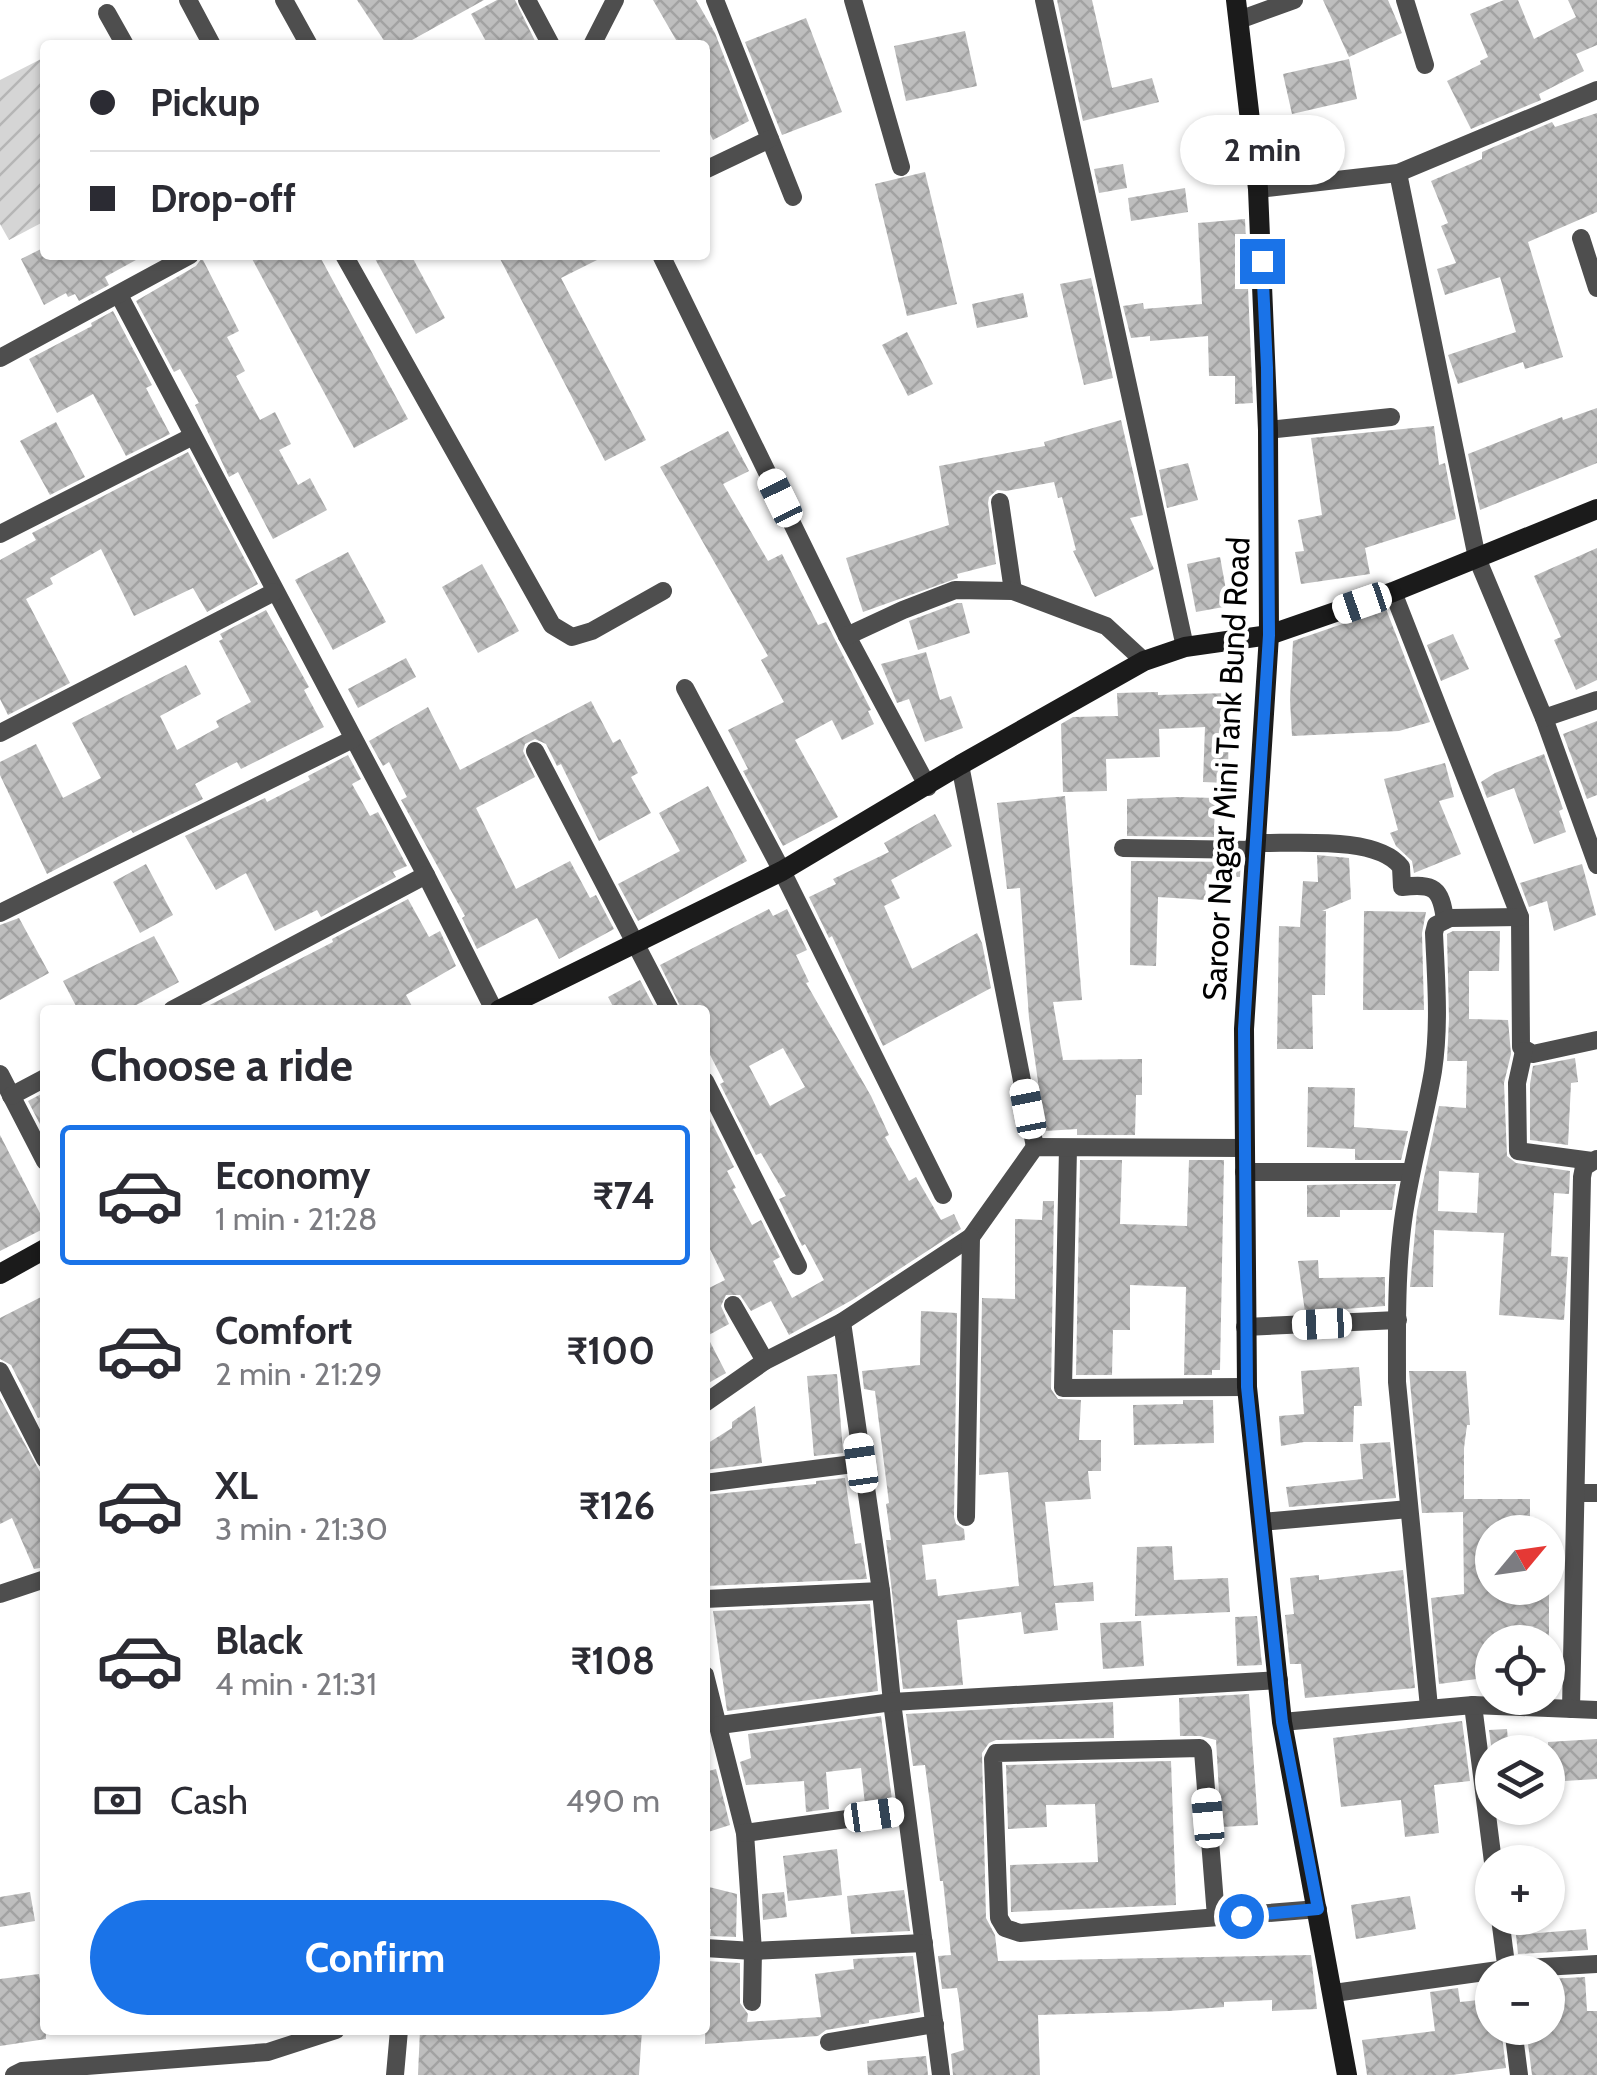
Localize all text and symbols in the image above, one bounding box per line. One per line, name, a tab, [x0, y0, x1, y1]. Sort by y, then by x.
text: Pickup	[150, 79, 260, 126]
callout: 2 min	[1180, 116, 1344, 186]
text: 2 min	[1224, 130, 1301, 169]
text: Drop-off	[150, 175, 296, 222]
route end	[1240, 239, 1285, 284]
car	[753, 464, 807, 532]
street label: Saroor Nagar Mini Tank Bund Road	[1194, 536, 1258, 1002]
car	[1329, 579, 1395, 627]
text: Choose a ride	[90, 1038, 353, 1092]
car	[1008, 1077, 1048, 1141]
icon: car	[95, 1150, 185, 1240]
text: Economy	[215, 1152, 370, 1199]
text: ₹74	[593, 1172, 655, 1219]
text: 1 min · 21:28	[215, 1199, 377, 1238]
icon: car	[95, 1305, 185, 1395]
text: Comfort	[215, 1307, 352, 1354]
car	[1291, 1307, 1353, 1341]
text: ₹100	[567, 1327, 655, 1374]
text: 2 min · 21:29	[215, 1354, 383, 1393]
car	[842, 1431, 880, 1495]
icon: car	[95, 1460, 185, 1550]
text: XL	[215, 1462, 258, 1509]
text: ₹126	[579, 1482, 655, 1529]
text: 3 min · 21:30	[215, 1509, 388, 1548]
north arrow	[1475, 1515, 1565, 1605]
map controls	[1475, 1515, 1565, 2045]
icon: car	[95, 1615, 185, 1705]
text: Black	[215, 1617, 303, 1664]
button: locate	[1475, 1625, 1565, 1715]
text: ₹108	[570, 1637, 655, 1684]
text: 4 min · 21:31	[215, 1664, 377, 1703]
button: layers	[1475, 1735, 1565, 1825]
icon: cash	[90, 1773, 145, 1828]
text: Cash	[170, 1777, 248, 1824]
text: 490 m	[566, 1781, 660, 1820]
car	[1190, 1787, 1226, 1849]
car	[842, 1796, 906, 1834]
button: +	[1475, 1845, 1565, 1935]
route start	[1219, 1894, 1264, 1939]
button: Confirm	[90, 1900, 660, 2015]
button: −	[1475, 1955, 1565, 2045]

